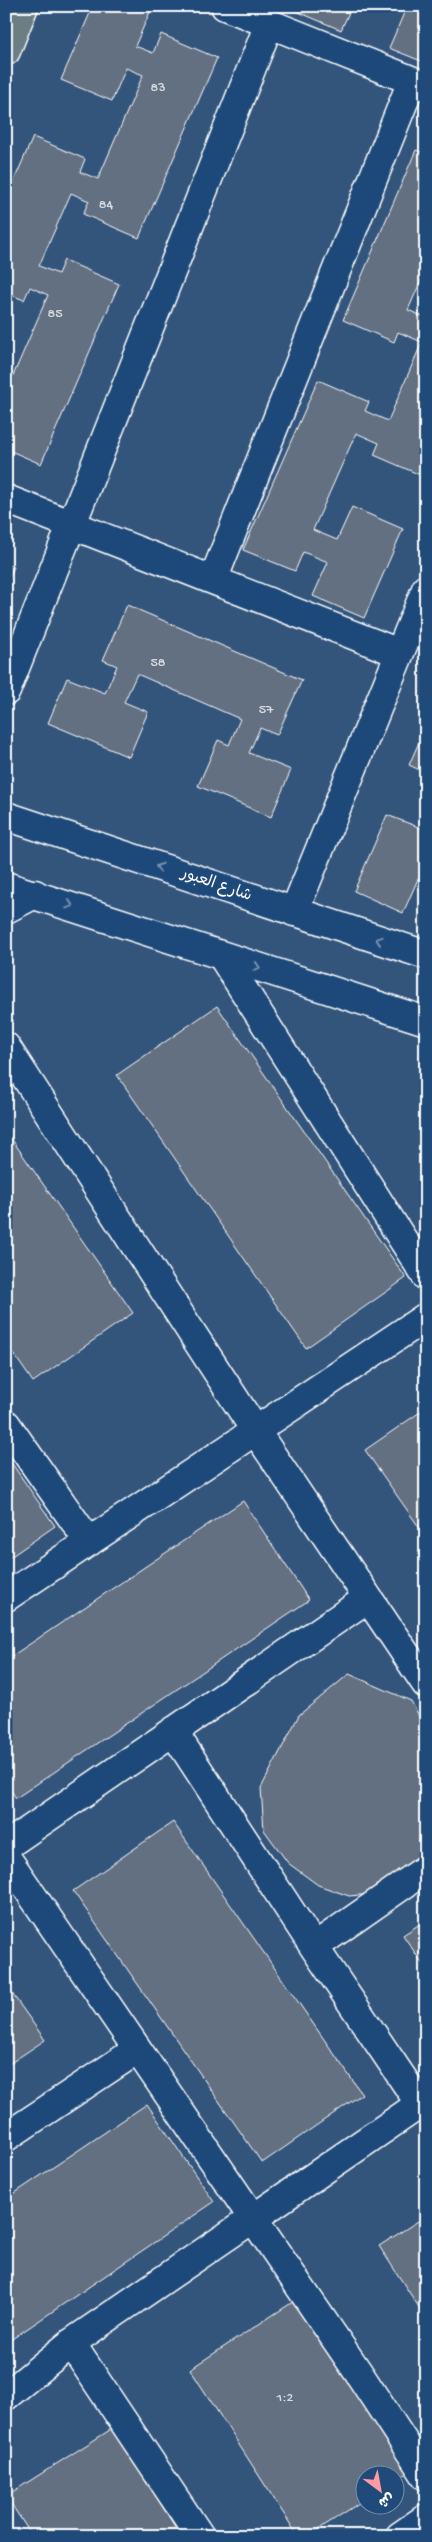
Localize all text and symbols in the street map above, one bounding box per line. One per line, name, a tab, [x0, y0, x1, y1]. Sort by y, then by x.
house number: 83	[151, 80, 165, 97]
house number: 84	[99, 197, 114, 214]
house number: 85	[47, 306, 63, 323]
house number: 58	[150, 655, 166, 672]
house number: 57	[259, 702, 274, 719]
one-way arrow	[155, 863, 163, 873]
street label: شارع العبور	[176, 864, 254, 907]
one-way arrow	[65, 900, 73, 910]
one-way arrow	[376, 936, 384, 946]
one-way arrow	[253, 961, 261, 971]
house number: 1:2	[276, 2390, 294, 2407]
north arrow	[354, 2464, 404, 2514]
text: ش	[375, 2488, 397, 2510]

